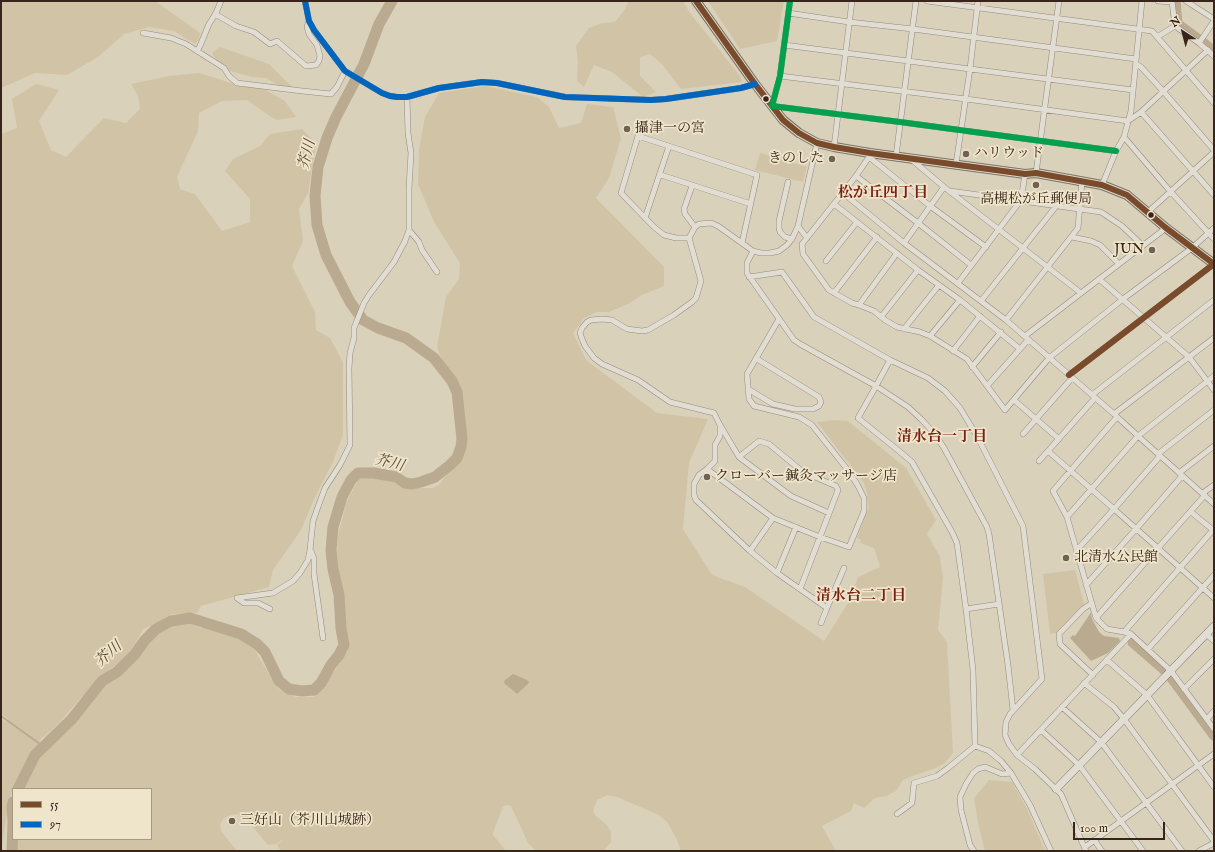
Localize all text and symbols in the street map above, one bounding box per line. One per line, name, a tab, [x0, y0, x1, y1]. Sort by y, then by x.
north arrow	[1163, 12, 1203, 52]
text: N	[1168, 14, 1184, 31]
unlabelled marker	[761, 94, 771, 104]
place label: 攝津一の宮	[635, 121, 705, 137]
marker: 攝津一の宮	[622, 124, 632, 134]
water label: 芥川	[296, 138, 320, 172]
place label: ハリウッド	[974, 146, 1044, 162]
marker: ハリウッド	[961, 149, 971, 159]
place label: きのした	[768, 151, 824, 167]
marker: きのした	[827, 154, 837, 164]
marker: 高槻松が丘郵便局	[1031, 180, 1041, 190]
district label: 松が丘四丁目	[838, 185, 928, 203]
place label: 高槻松が丘郵便局	[980, 192, 1092, 208]
unlabelled marker	[1146, 210, 1156, 220]
place label: JUN	[1114, 242, 1144, 258]
marker: JUN	[1147, 245, 1157, 255]
district label: 清水台一丁目	[897, 429, 987, 447]
water label: 芥川	[372, 452, 406, 476]
place label: クローバー鍼灸マッサージ店	[715, 469, 897, 485]
marker: クローバー鍼灸マッサージ店	[702, 472, 712, 482]
place label: 北清水公民館	[1074, 550, 1158, 566]
marker: 北清水公民館	[1061, 553, 1071, 563]
district label: 清水台二丁目	[816, 588, 906, 606]
water label: 芥川	[92, 638, 126, 672]
legend	[12, 788, 152, 840]
text: 55	[50, 797, 59, 812]
place label: 三好山（芥川山城跡）	[240, 813, 380, 829]
scale bar	[1075, 814, 1167, 840]
marker: 三好山（芥川山城跡）	[227, 816, 237, 826]
text: 97	[50, 817, 61, 832]
text: 100 m	[1080, 821, 1108, 836]

